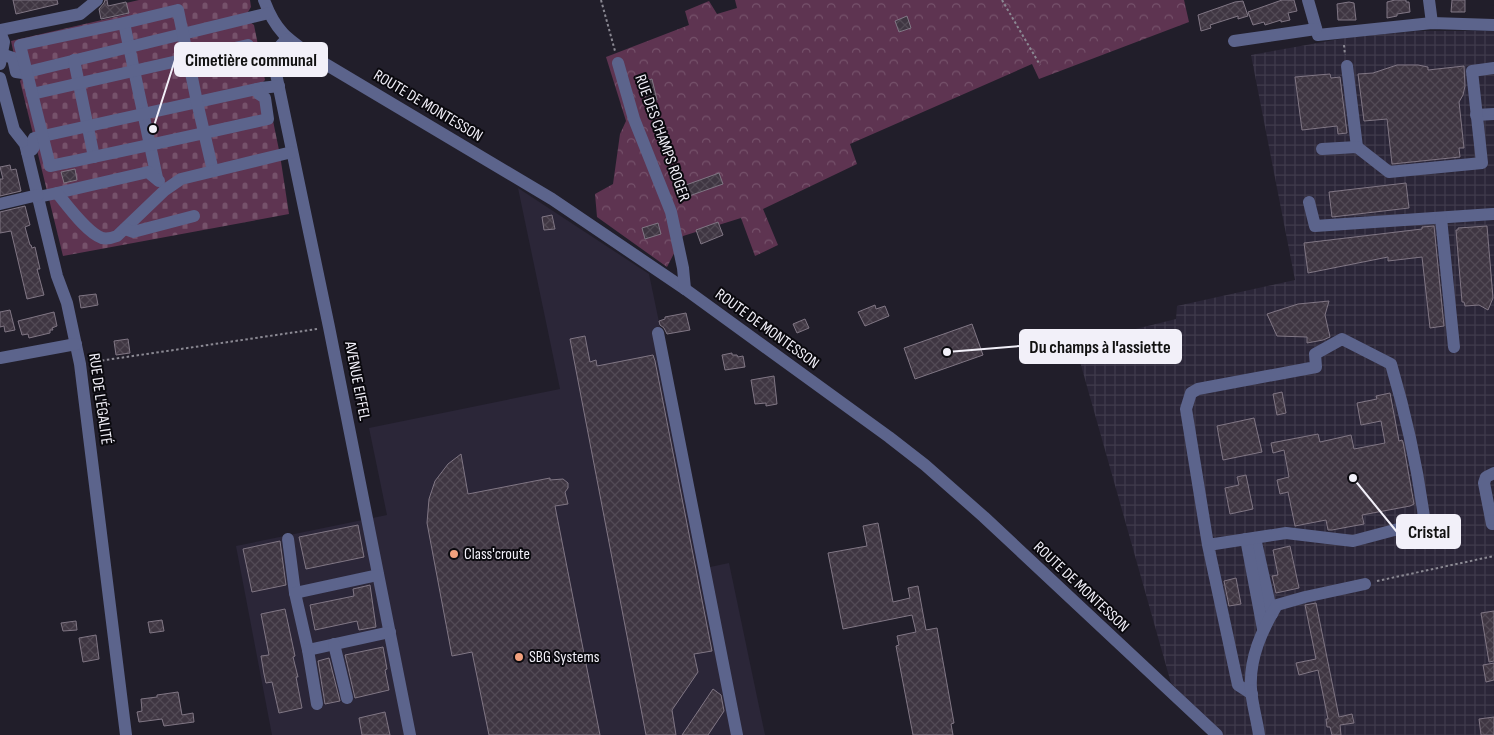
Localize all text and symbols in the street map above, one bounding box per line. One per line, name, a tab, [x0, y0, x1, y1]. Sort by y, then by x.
callout: Cimetière communal	[175, 43, 327, 76]
text: Cimetière communal	[185, 50, 317, 71]
street label: ROUTE DE MONTESSON	[370, 66, 486, 146]
street label: RUE DES CHAMPS ROGER	[630, 72, 694, 204]
street label: ROUTE DE MONTESSON	[711, 285, 823, 373]
callout: Du champs à l'assiette	[1020, 330, 1181, 363]
text: Du champs à l'assiette	[1029, 337, 1171, 358]
street label: AVENUE EIFFEL	[340, 339, 374, 422]
street label: RUE DE L'ÉGALITÉ	[84, 352, 116, 446]
callout: Cristal	[1397, 515, 1460, 548]
text: Cristal	[1408, 522, 1450, 543]
street label: ROUTE DE MONTESSON	[1029, 538, 1133, 636]
place label: Class'croute	[464, 545, 530, 564]
marker: Class'croute	[448, 548, 460, 560]
place label: SBG Systems	[529, 648, 600, 667]
marker: SBG Systems	[513, 651, 525, 663]

